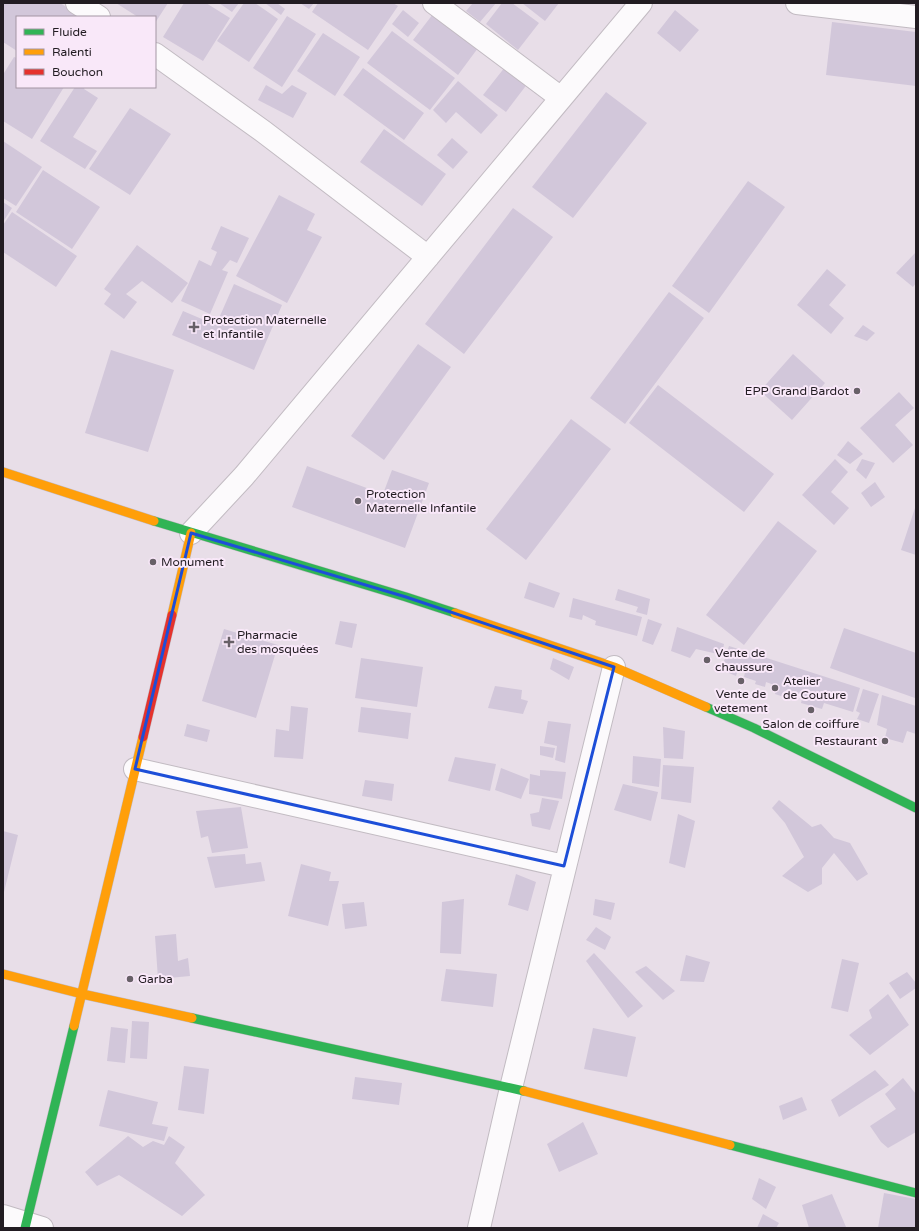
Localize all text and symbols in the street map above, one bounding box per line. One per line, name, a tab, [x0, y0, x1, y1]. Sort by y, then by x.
legend	[16, 16, 156, 88]
text: Fluide	[52, 25, 87, 39]
text: Ralenti	[52, 45, 92, 59]
text: Bouchon	[52, 65, 103, 79]
place label: Protection Maternelle et Infantile	[203, 313, 327, 341]
marker: Protection Maternelle et Infantile	[188, 321, 200, 333]
place label: EPP Grand Bardot	[745, 384, 849, 398]
marker: EPP Grand Bardot	[852, 386, 862, 396]
place label: Protection Maternelle Infantile	[366, 487, 476, 515]
marker: Protection Maternelle Infantile	[353, 496, 363, 506]
place label: Monument	[161, 555, 224, 569]
marker: Monument	[148, 557, 158, 567]
place label: Pharmacie des mosquées	[237, 628, 319, 656]
marker: Pharmacie des mosquées	[224, 637, 234, 647]
place label: Vente de chaussure	[715, 646, 773, 674]
marker: Vente de chaussure	[702, 655, 712, 665]
place label: Atelier de Couture	[783, 674, 847, 702]
marker: Vente de vetement	[736, 676, 746, 686]
marker: Atelier de Couture	[770, 683, 780, 693]
place label: Vente de vetement	[714, 687, 768, 715]
marker: Salon de coiffure	[806, 705, 816, 715]
place label: Salon de coiffure	[763, 717, 860, 731]
place label: Restaurant	[814, 734, 877, 748]
marker: Restaurant	[880, 736, 890, 746]
place label: Garba	[138, 972, 173, 986]
marker: Garba	[125, 974, 135, 984]

